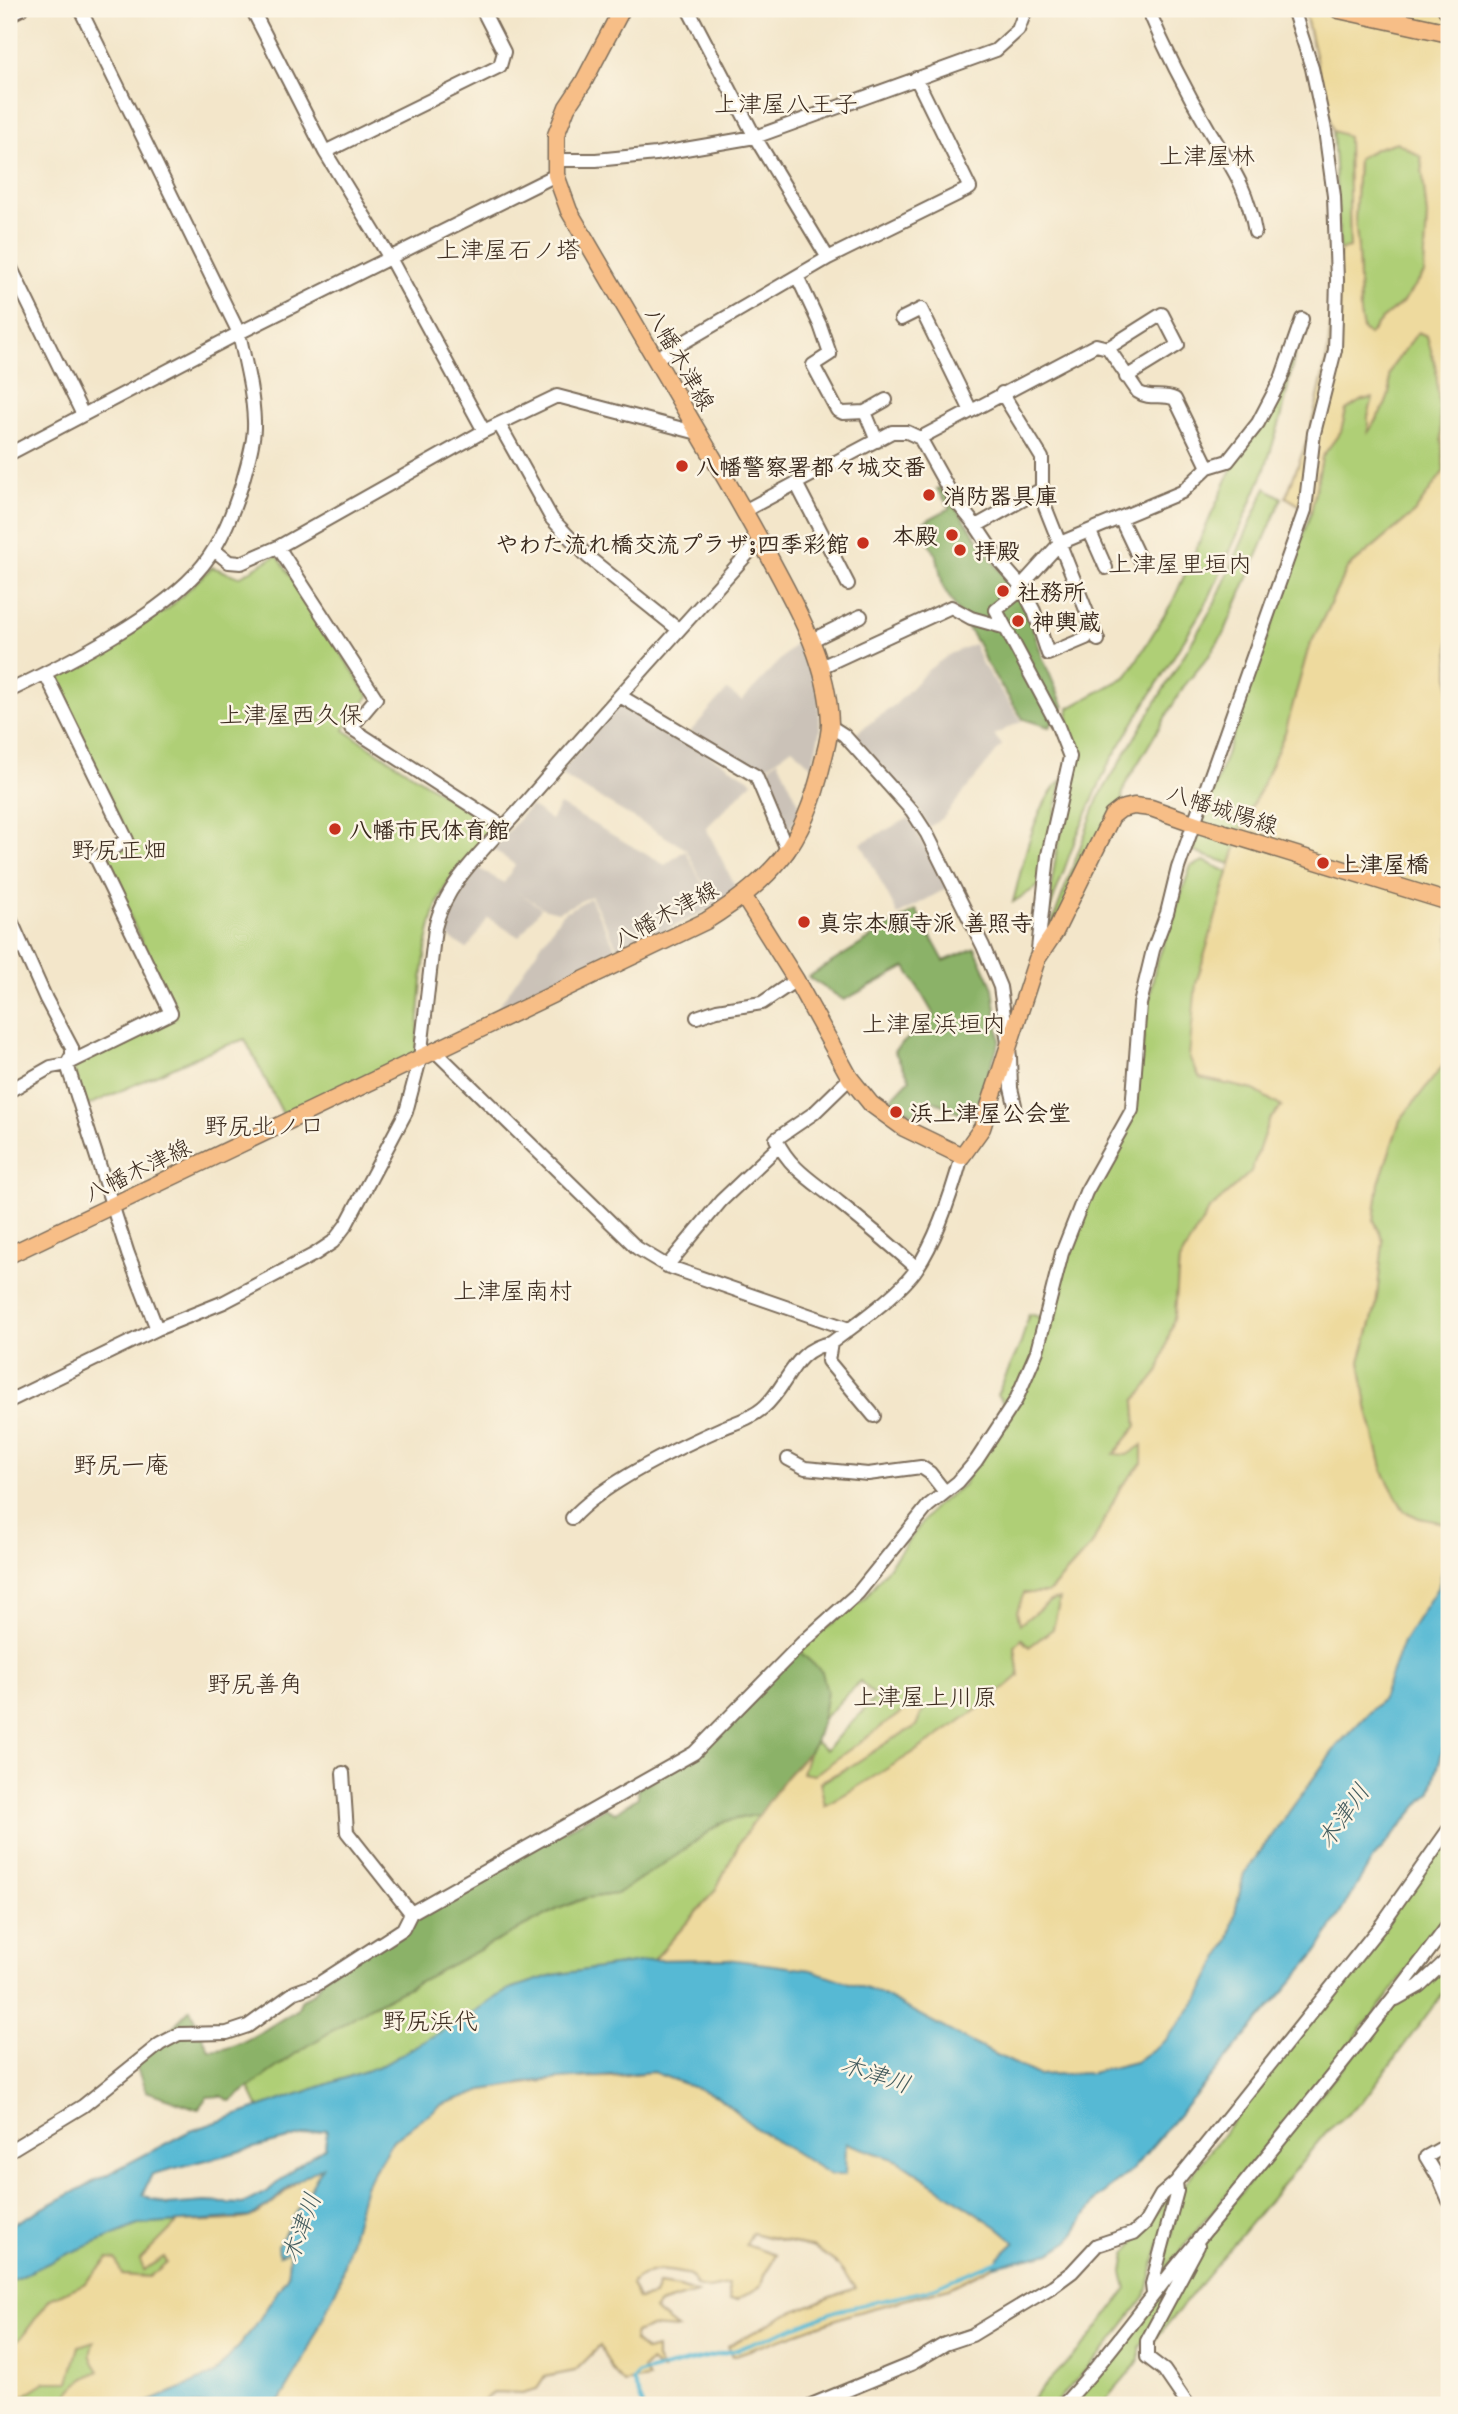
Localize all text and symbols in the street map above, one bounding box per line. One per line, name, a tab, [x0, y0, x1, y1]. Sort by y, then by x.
district label: 上津屋八王子	[714, 87, 858, 118]
district label: 上津屋林	[1159, 139, 1255, 170]
district label: 上津屋石ノ塔	[436, 233, 580, 264]
street label: 八幡木津線	[639, 301, 723, 415]
place label: 八幡警察署都々城交番	[696, 451, 926, 481]
marker: 八幡警察署都々城交番	[674, 458, 690, 474]
place label: 消防器具庫	[943, 480, 1058, 510]
marker: 消防器具庫	[921, 487, 937, 503]
place label: 本殿	[892, 520, 938, 550]
marker: 本殿	[944, 527, 960, 543]
place label: やわた流れ橋交流プラザ;四季彩館	[496, 528, 849, 558]
marker: やわた流れ橋交流プラザ;四季彩館	[855, 535, 871, 551]
place label: 拝殿	[974, 535, 1020, 565]
marker: 拝殿	[952, 542, 968, 558]
district label: 上津屋里垣内	[1108, 547, 1252, 578]
place label: 社務所	[1017, 576, 1086, 606]
marker: 社務所	[995, 583, 1011, 599]
place label: 神輿蔵	[1032, 606, 1101, 636]
marker: 神輿蔵	[1010, 613, 1026, 629]
district label: 上津屋西久保	[219, 698, 363, 729]
street label: 八幡城陽線	[1164, 776, 1282, 840]
place label: 八幡市民体育館	[349, 814, 510, 844]
marker: 八幡市民体育館	[327, 821, 343, 837]
district label: 野尻正畑	[71, 833, 167, 864]
place label: 上津屋橋	[1337, 848, 1429, 878]
marker: 上津屋橋	[1315, 855, 1331, 871]
street label: 八幡木津線	[607, 873, 723, 953]
place label: 真宗本願寺派 善照寺	[818, 907, 1033, 937]
marker: 真宗本願寺派 善照寺	[796, 914, 812, 930]
district label: 上津屋浜垣内	[862, 1007, 1006, 1038]
place label: 浜上津屋公会堂	[910, 1097, 1071, 1127]
marker: 浜上津屋公会堂	[888, 1104, 904, 1120]
district label: 野尻北ノ口	[204, 1109, 324, 1140]
street label: 八幡木津線	[79, 1130, 195, 1208]
district label: 上津屋南村	[453, 1274, 573, 1305]
district label: 野尻一庵	[73, 1448, 169, 1479]
district label: 野尻善角	[207, 1667, 303, 1698]
district label: 上津屋上川原	[853, 1680, 997, 1711]
water label: 木津川	[1309, 1777, 1375, 1853]
district label: 野尻浜代	[382, 2004, 478, 2035]
water label: 木津川	[837, 2047, 915, 2099]
water label: 木津川	[273, 2188, 327, 2266]

